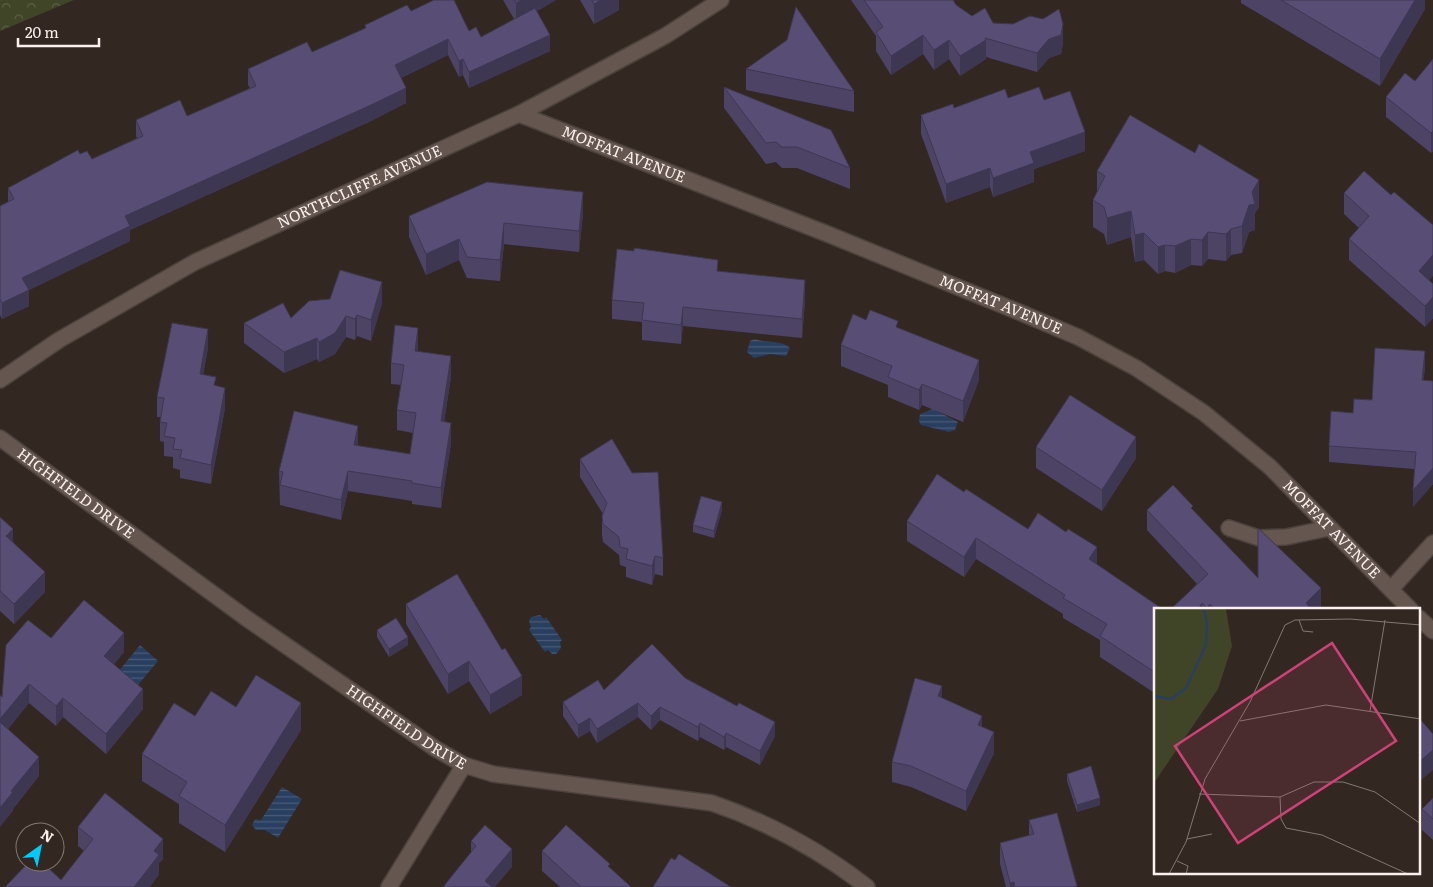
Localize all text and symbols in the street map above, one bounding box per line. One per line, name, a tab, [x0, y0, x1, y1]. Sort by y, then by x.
scale bar	[18, 15, 99, 47]
text: 20 m	[25, 20, 59, 43]
street label: MOFFAT AVENUE	[559, 119, 689, 188]
street label: NORTHCLIFFE AVENUE	[273, 138, 445, 233]
street label: MOFFAT AVENUE	[936, 268, 1066, 339]
street label: HIGHFIELD DRIVE	[13, 441, 140, 543]
street label: MOFFAT AVENUE	[1278, 473, 1387, 583]
inset map	[1154, 608, 1420, 874]
street label: HIGHFIELD DRIVE	[342, 678, 472, 774]
north arrow	[15, 822, 65, 872]
text: N	[37, 824, 58, 847]

